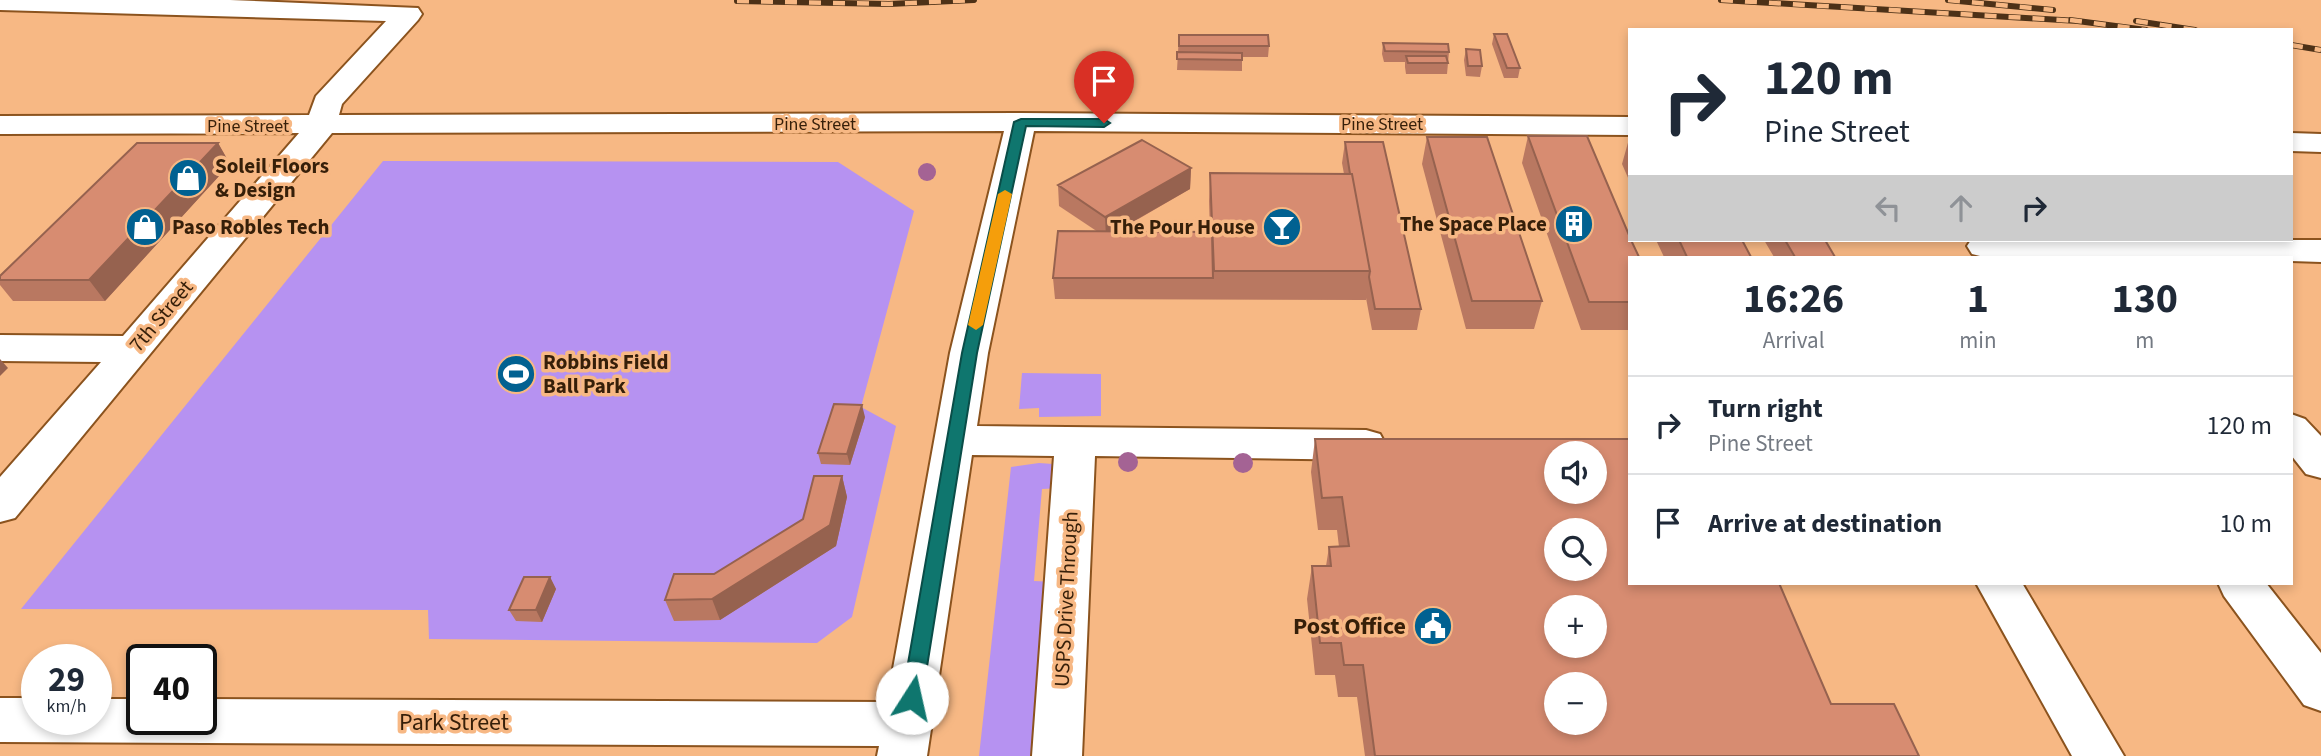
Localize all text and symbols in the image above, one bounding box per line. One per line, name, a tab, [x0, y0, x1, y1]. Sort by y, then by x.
text: 120 m	[1764, 44, 1893, 114]
pin	[1074, 51, 1134, 123]
icon: right	[1649, 56, 1740, 147]
icon: arrive	[1085, 62, 1123, 100]
text: Pine Street	[1764, 109, 1910, 155]
street label: Pine Street	[774, 112, 856, 137]
street label: Pine Street	[1341, 112, 1423, 137]
street label: Pine Street	[207, 114, 289, 139]
place label: Soleil Floors & Design	[215, 151, 329, 205]
shop icon: Soleil Floors & Design	[167, 157, 209, 199]
icon: left	[1869, 189, 1907, 227]
icon: ahead	[1942, 189, 1980, 227]
icon: right	[2015, 189, 2053, 227]
building icon: The Space Place	[1553, 203, 1595, 245]
shop icon: Paso Robles Tech	[124, 206, 166, 248]
bar icon: The Pour House	[1261, 206, 1303, 248]
place label: The Space Place	[1400, 209, 1547, 239]
place label: Paso Robles Tech	[172, 212, 330, 242]
place label: The Pour House	[1110, 212, 1255, 242]
text: 16:26	[1743, 269, 1844, 329]
text: 1	[1967, 269, 1989, 329]
text: 130	[2111, 269, 2178, 329]
street label: 7th Street	[122, 274, 200, 358]
text: Arrival	[1763, 324, 1825, 357]
text: min	[1959, 324, 1997, 357]
text: m	[2135, 324, 2154, 357]
place label: Robbins Field Ball Park	[543, 347, 668, 401]
sports icon: Robbins Field Ball Park	[495, 353, 537, 395]
text: Turn right	[1708, 390, 1823, 427]
icon: right	[1649, 406, 1687, 444]
text: 120 m	[2206, 407, 2272, 444]
text: Pine Street	[1708, 427, 1813, 460]
map controls	[1544, 441, 1607, 735]
button: sound	[1544, 441, 1607, 504]
icon: arrive	[1649, 504, 1687, 542]
text: Arrive at destination	[1708, 505, 1942, 542]
text: 10 m	[2219, 505, 2272, 542]
street label: USPS Drive Through	[1046, 510, 1086, 688]
button: search	[1544, 518, 1607, 581]
button: +	[1544, 595, 1607, 658]
public building icon: Post Office	[1412, 605, 1454, 647]
place label: Post Office	[1293, 609, 1406, 644]
speed limit sign: 40	[126, 644, 217, 735]
text: 29	[48, 655, 85, 705]
position arrow	[875, 661, 949, 735]
button: −	[1544, 672, 1607, 735]
text: km/h	[47, 694, 86, 719]
street label: Park Street	[399, 705, 509, 740]

